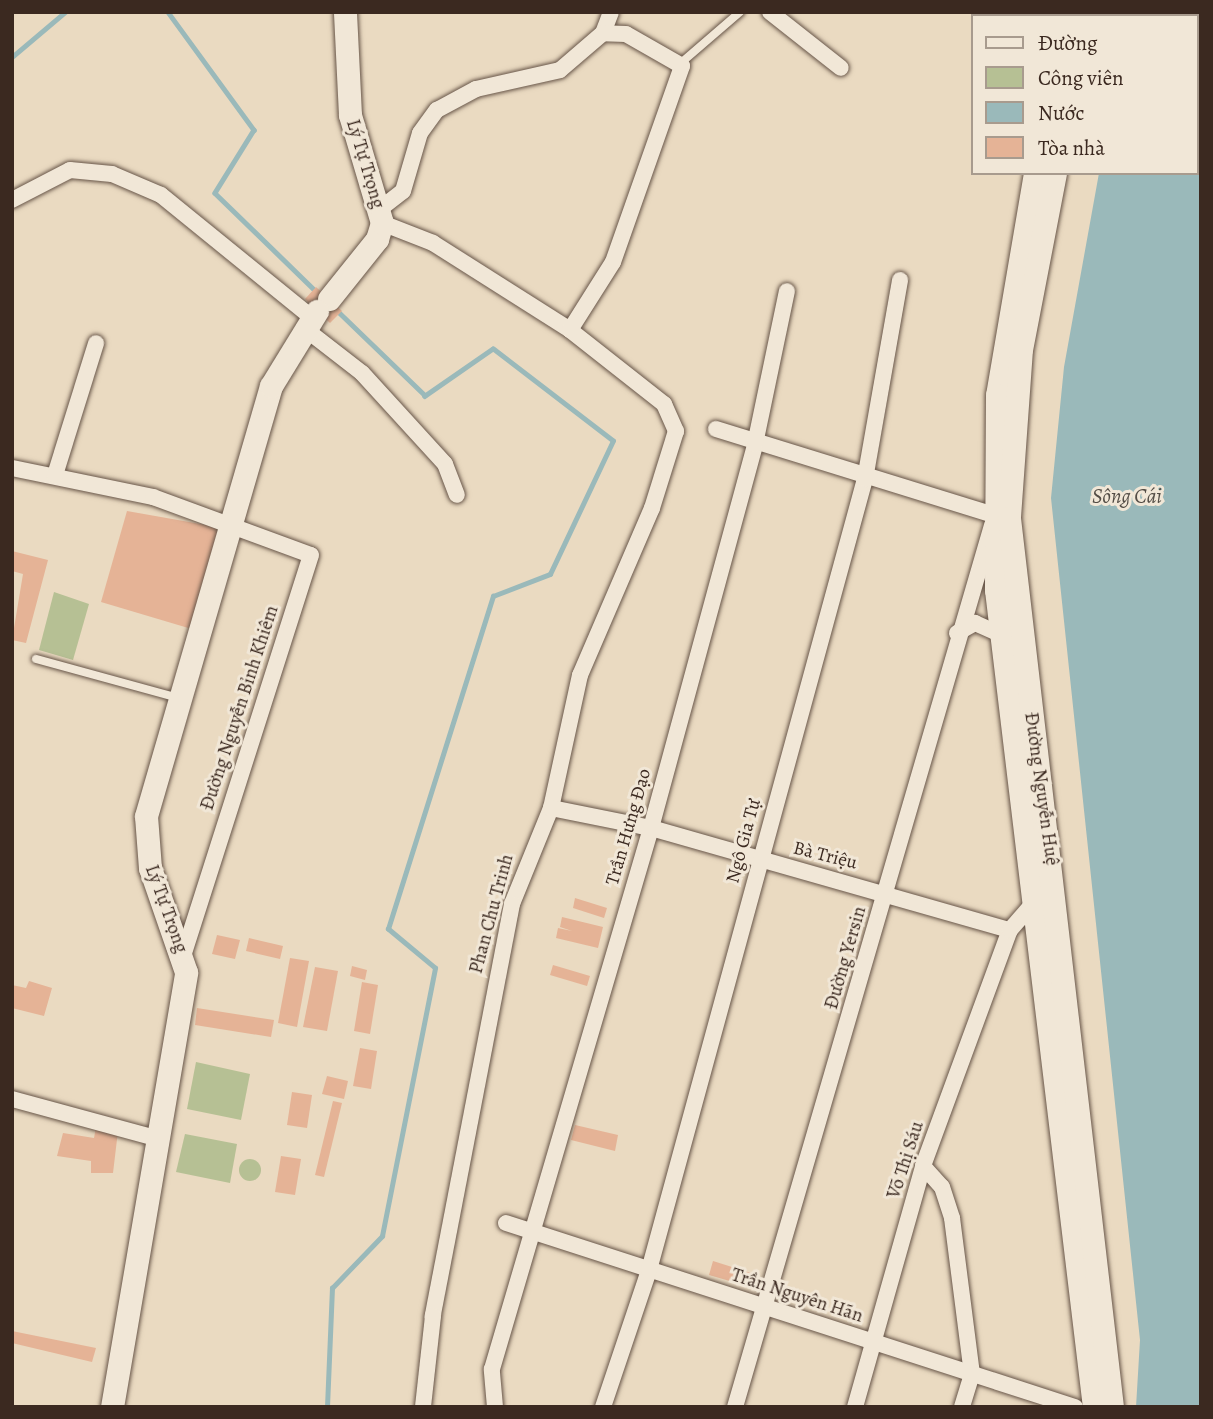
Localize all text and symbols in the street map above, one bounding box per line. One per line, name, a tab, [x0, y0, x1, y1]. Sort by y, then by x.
legend	[972, 14, 1199, 175]
text: Đường	[1038, 29, 1097, 57]
text: Công viên	[1038, 64, 1124, 92]
text: Nước	[1038, 99, 1084, 127]
street label: Lý Tự Trọng	[341, 117, 389, 211]
text: Tòa nhà	[1038, 134, 1105, 162]
water label: Sông Cái	[1092, 483, 1162, 509]
street label: Đường Nguyễn Bỉnh Khiêm	[196, 603, 284, 813]
street label: Đường Nguyễn Huệ	[1019, 711, 1063, 867]
street label: Trần Hưng Đạo	[601, 766, 657, 888]
street label: Ngô Gia Tự	[722, 796, 766, 886]
street label: Bà Triệu	[791, 837, 859, 875]
street label: Phan Chu Trinh	[465, 852, 519, 976]
street label: Lý Tự Trọng	[140, 862, 192, 956]
street label: Đường Yersin	[820, 904, 872, 1012]
street label: Võ Thị Sáu	[883, 1118, 929, 1202]
street label: Trần Nguyên Hãn	[728, 1264, 866, 1328]

